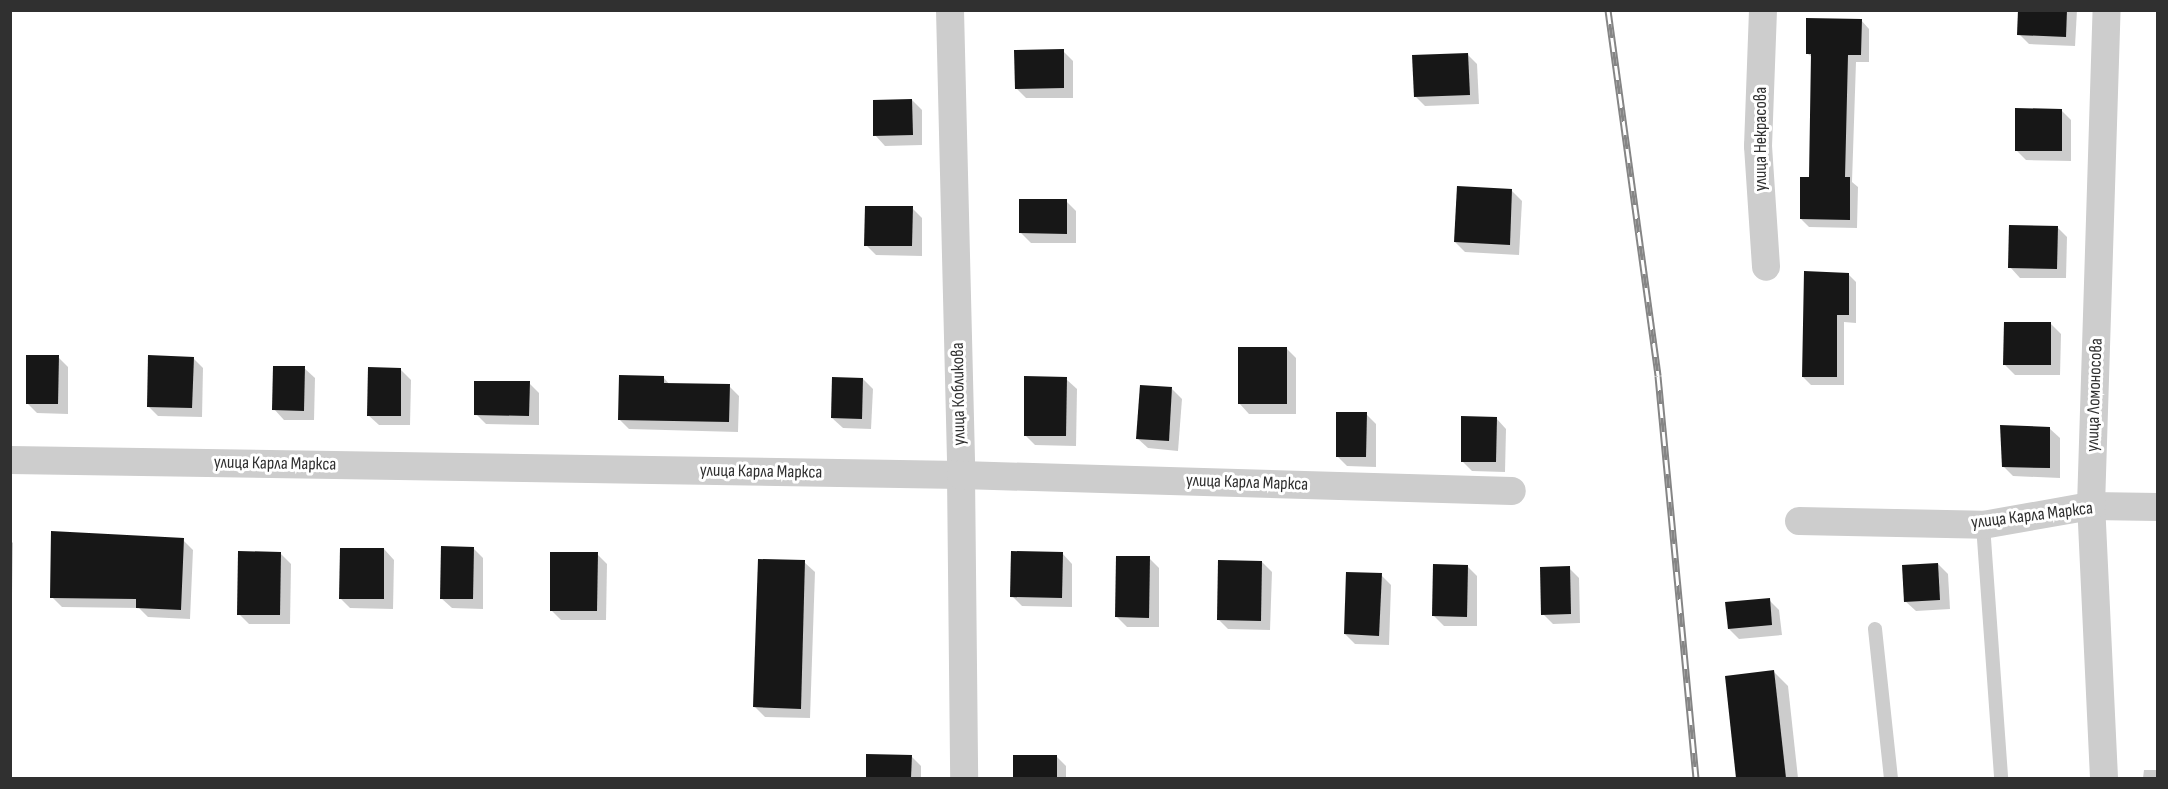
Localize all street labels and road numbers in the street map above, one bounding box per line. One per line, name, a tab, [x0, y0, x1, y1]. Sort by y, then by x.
street label: улица Некрасова	[1750, 87, 1772, 191]
street label: улица Ломоносова	[2082, 338, 2108, 452]
street label: улица Кобликова	[947, 342, 971, 446]
street label: улица Карла Маркса	[214, 452, 336, 476]
street label: улица Карла Маркса	[700, 460, 822, 484]
street label: улица Карла Маркса	[1185, 470, 1309, 496]
street label: улица Карла Маркса	[1970, 498, 2094, 534]

